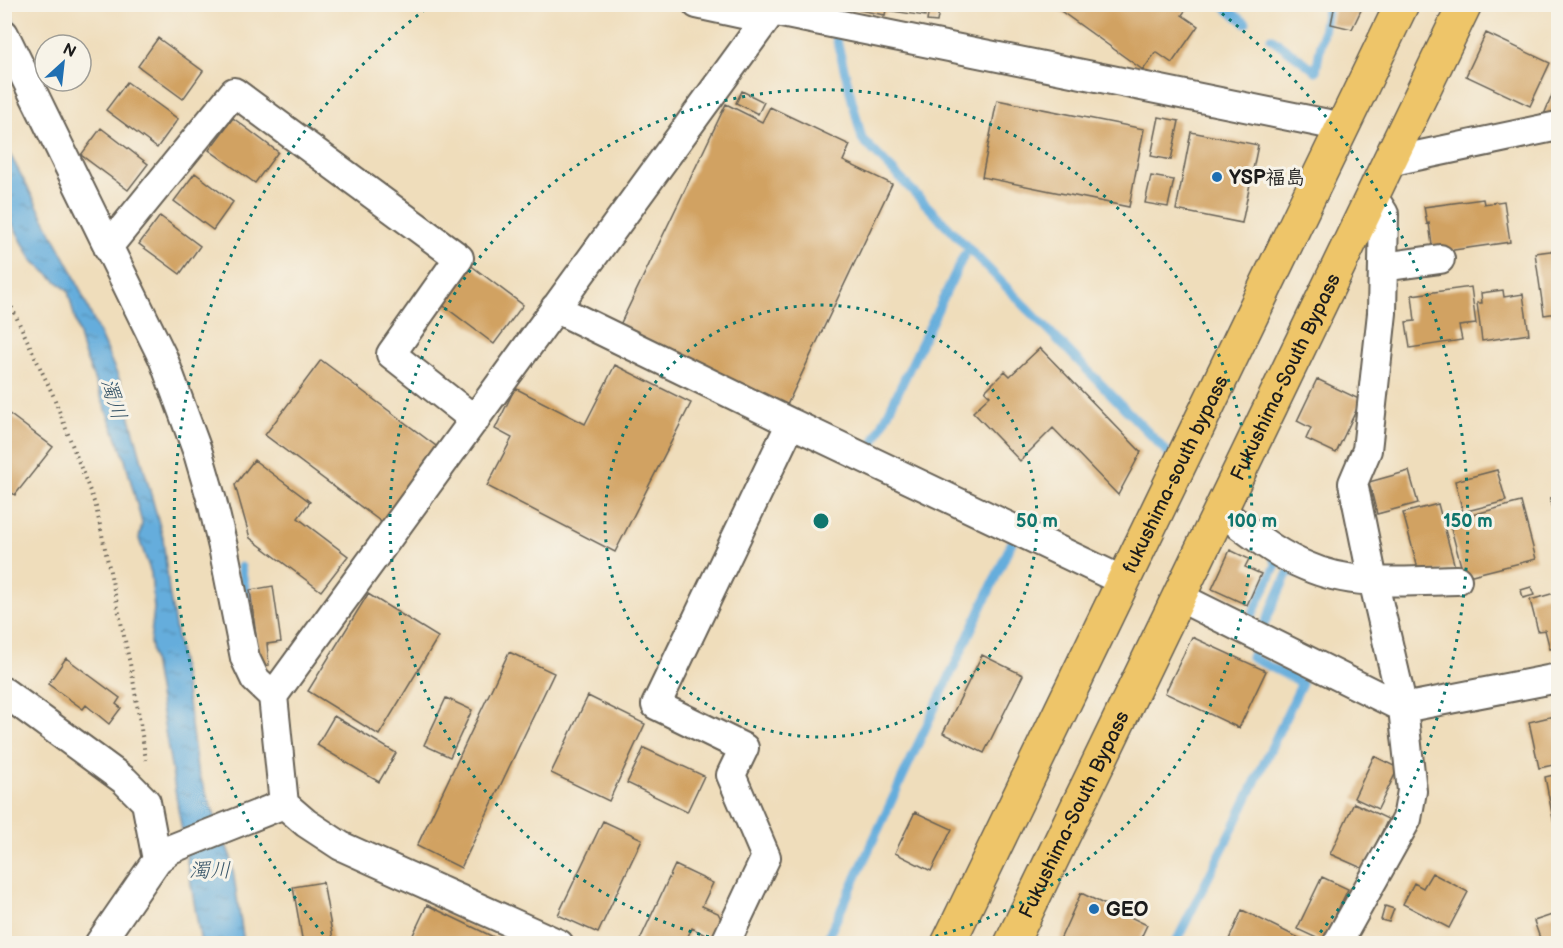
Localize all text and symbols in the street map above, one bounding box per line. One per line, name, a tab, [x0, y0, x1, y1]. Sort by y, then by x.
north arrow	[33, 33, 93, 93]
text: N	[59, 40, 79, 62]
place label: YSP福島	[1229, 166, 1305, 190]
marker: YSP福島	[1210, 170, 1224, 184]
street label: Fukushima-South Bypass	[1226, 270, 1346, 485]
street label: fukushima-south bypass	[1118, 372, 1234, 577]
water label: 濁川	[95, 375, 132, 423]
centre of rings	[811, 511, 831, 531]
text: 50 m	[1016, 511, 1058, 532]
text: 100 m	[1227, 511, 1277, 532]
text: 150 m	[1443, 511, 1493, 532]
street label: Fukushima-South Bypass	[1014, 707, 1135, 922]
water label: 濁川	[189, 858, 231, 883]
place label: GEO	[1106, 898, 1149, 922]
marker: GEO	[1087, 902, 1101, 916]

